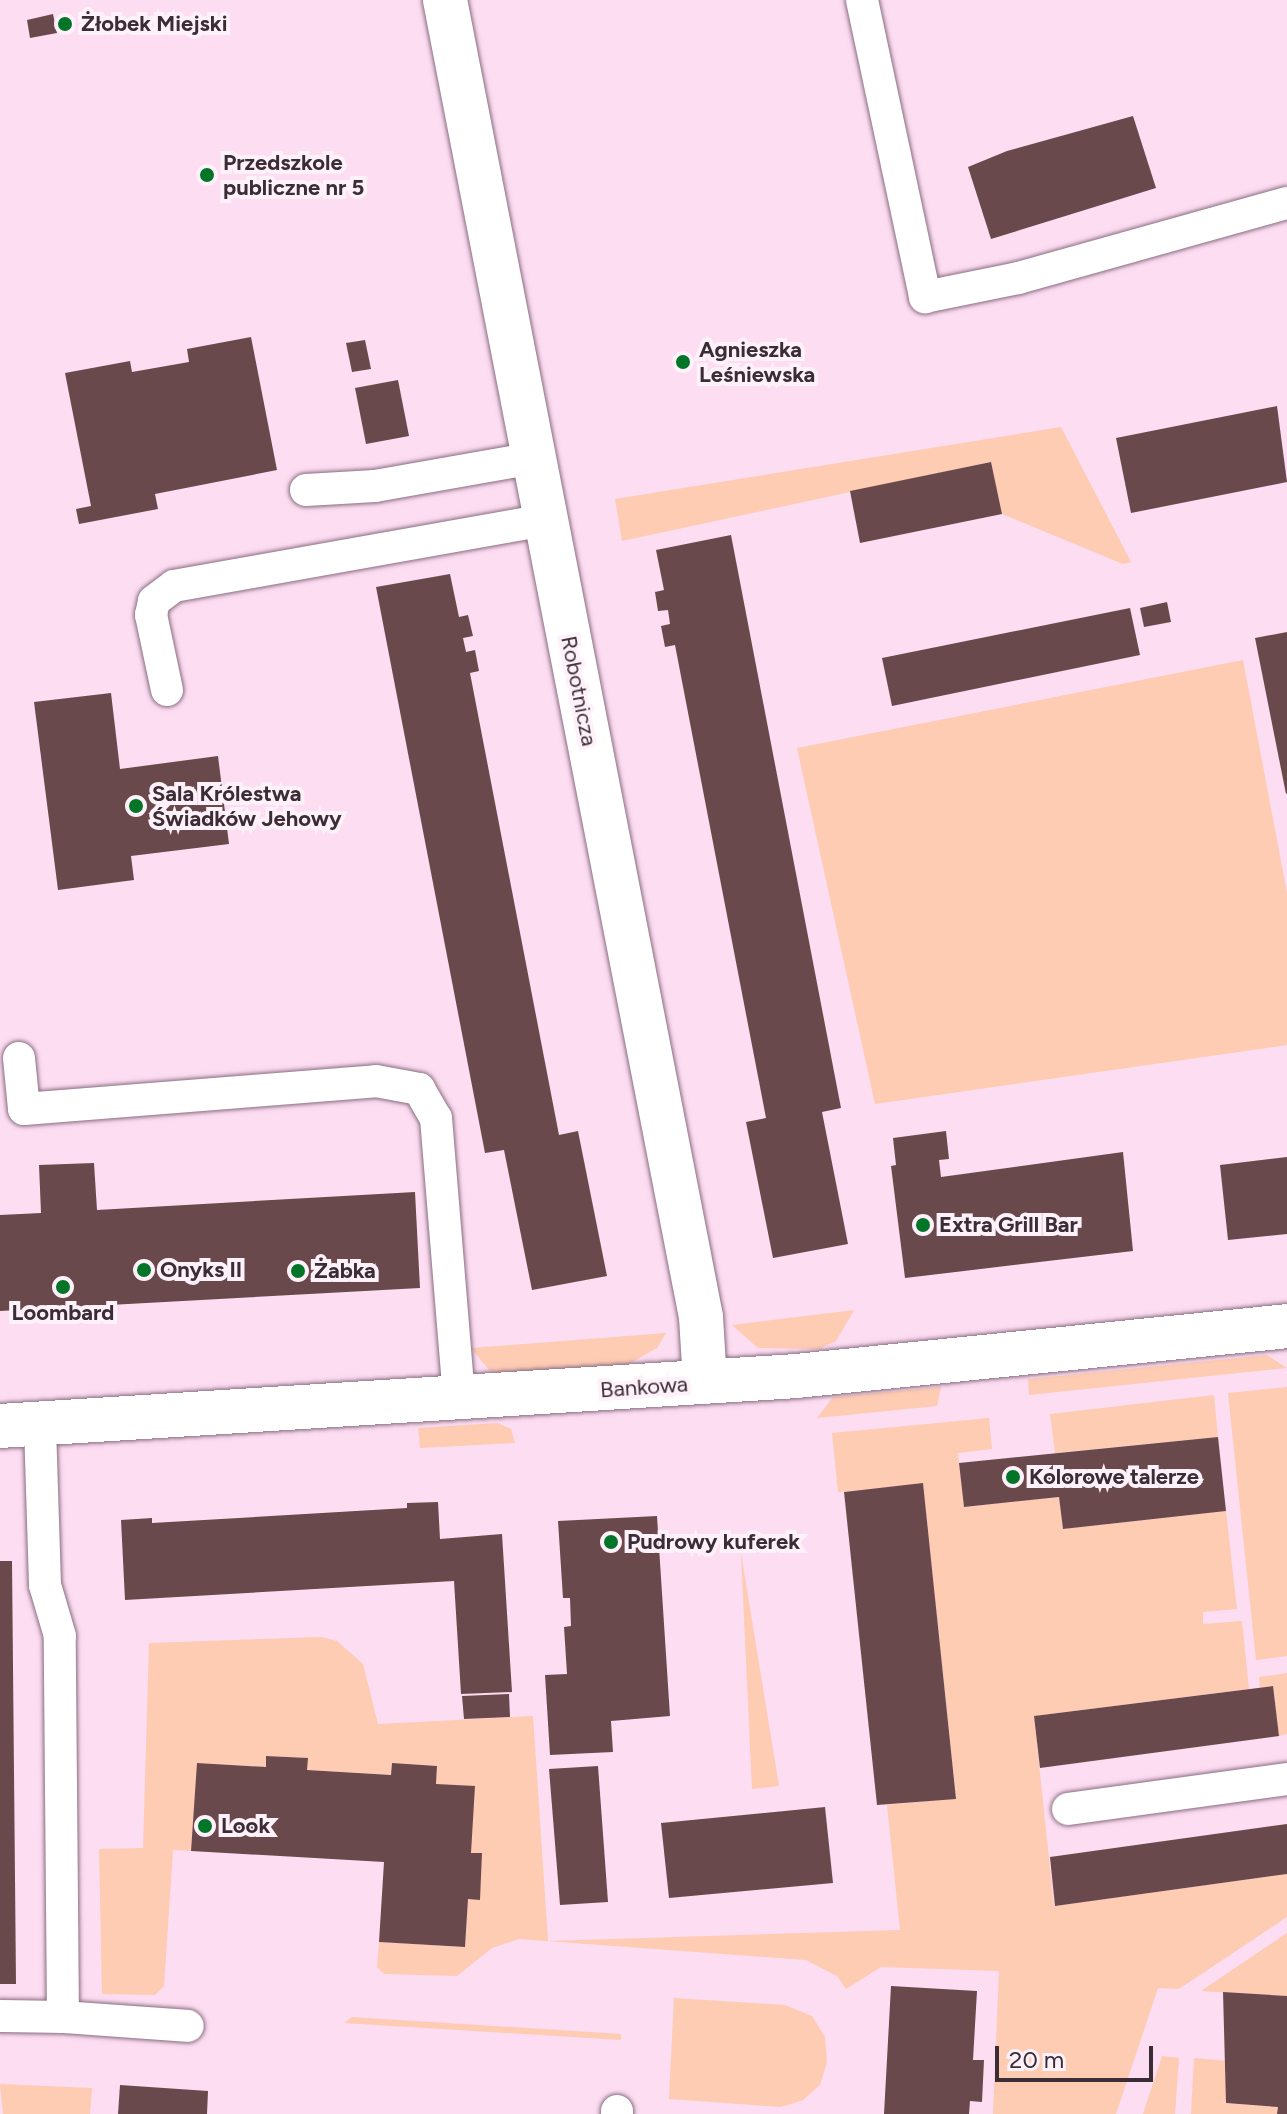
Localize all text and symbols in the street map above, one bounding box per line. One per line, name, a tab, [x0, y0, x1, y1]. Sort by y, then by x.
place label: Żłobek Miejski	[81, 11, 227, 37]
marker: Żłobek Miejski	[56, 15, 74, 33]
place label: Przedszkole publiczne nr 5	[223, 149, 364, 200]
marker: Przedszkole publiczne nr 5	[198, 166, 216, 184]
place label: Agnieszka Leśniewska	[699, 336, 815, 388]
marker: Agnieszka Leśniewska	[674, 353, 692, 371]
street label: Robotnicza	[555, 634, 603, 748]
place label: Sala Królestwa Świadków Jehowy	[152, 780, 342, 832]
marker: Sala Królestwa Świadków Jehowy	[127, 797, 145, 815]
place label: Extra Grill Bar	[939, 1212, 1078, 1238]
marker: Extra Grill Bar	[914, 1216, 932, 1234]
place label: Onyks II	[160, 1257, 242, 1283]
place label: Żabka	[314, 1258, 376, 1284]
marker: Onyks II	[135, 1261, 153, 1279]
marker: Żabka	[289, 1262, 307, 1280]
marker: Loombard	[54, 1278, 72, 1296]
place label: Loombard	[12, 1300, 114, 1326]
street label: Bankowa	[599, 1371, 689, 1403]
place label: Kolorowe talerze	[1029, 1464, 1199, 1490]
marker: Kolorowe talerze	[1004, 1468, 1022, 1486]
place label: Pudrowy kuferek	[627, 1529, 800, 1555]
marker: Pudrowy kuferek	[602, 1533, 620, 1551]
place label: Look	[221, 1813, 270, 1839]
marker: Look	[196, 1817, 214, 1835]
scale bar	[999, 2030, 1157, 2080]
text: 20 m	[1009, 2045, 1064, 2074]

